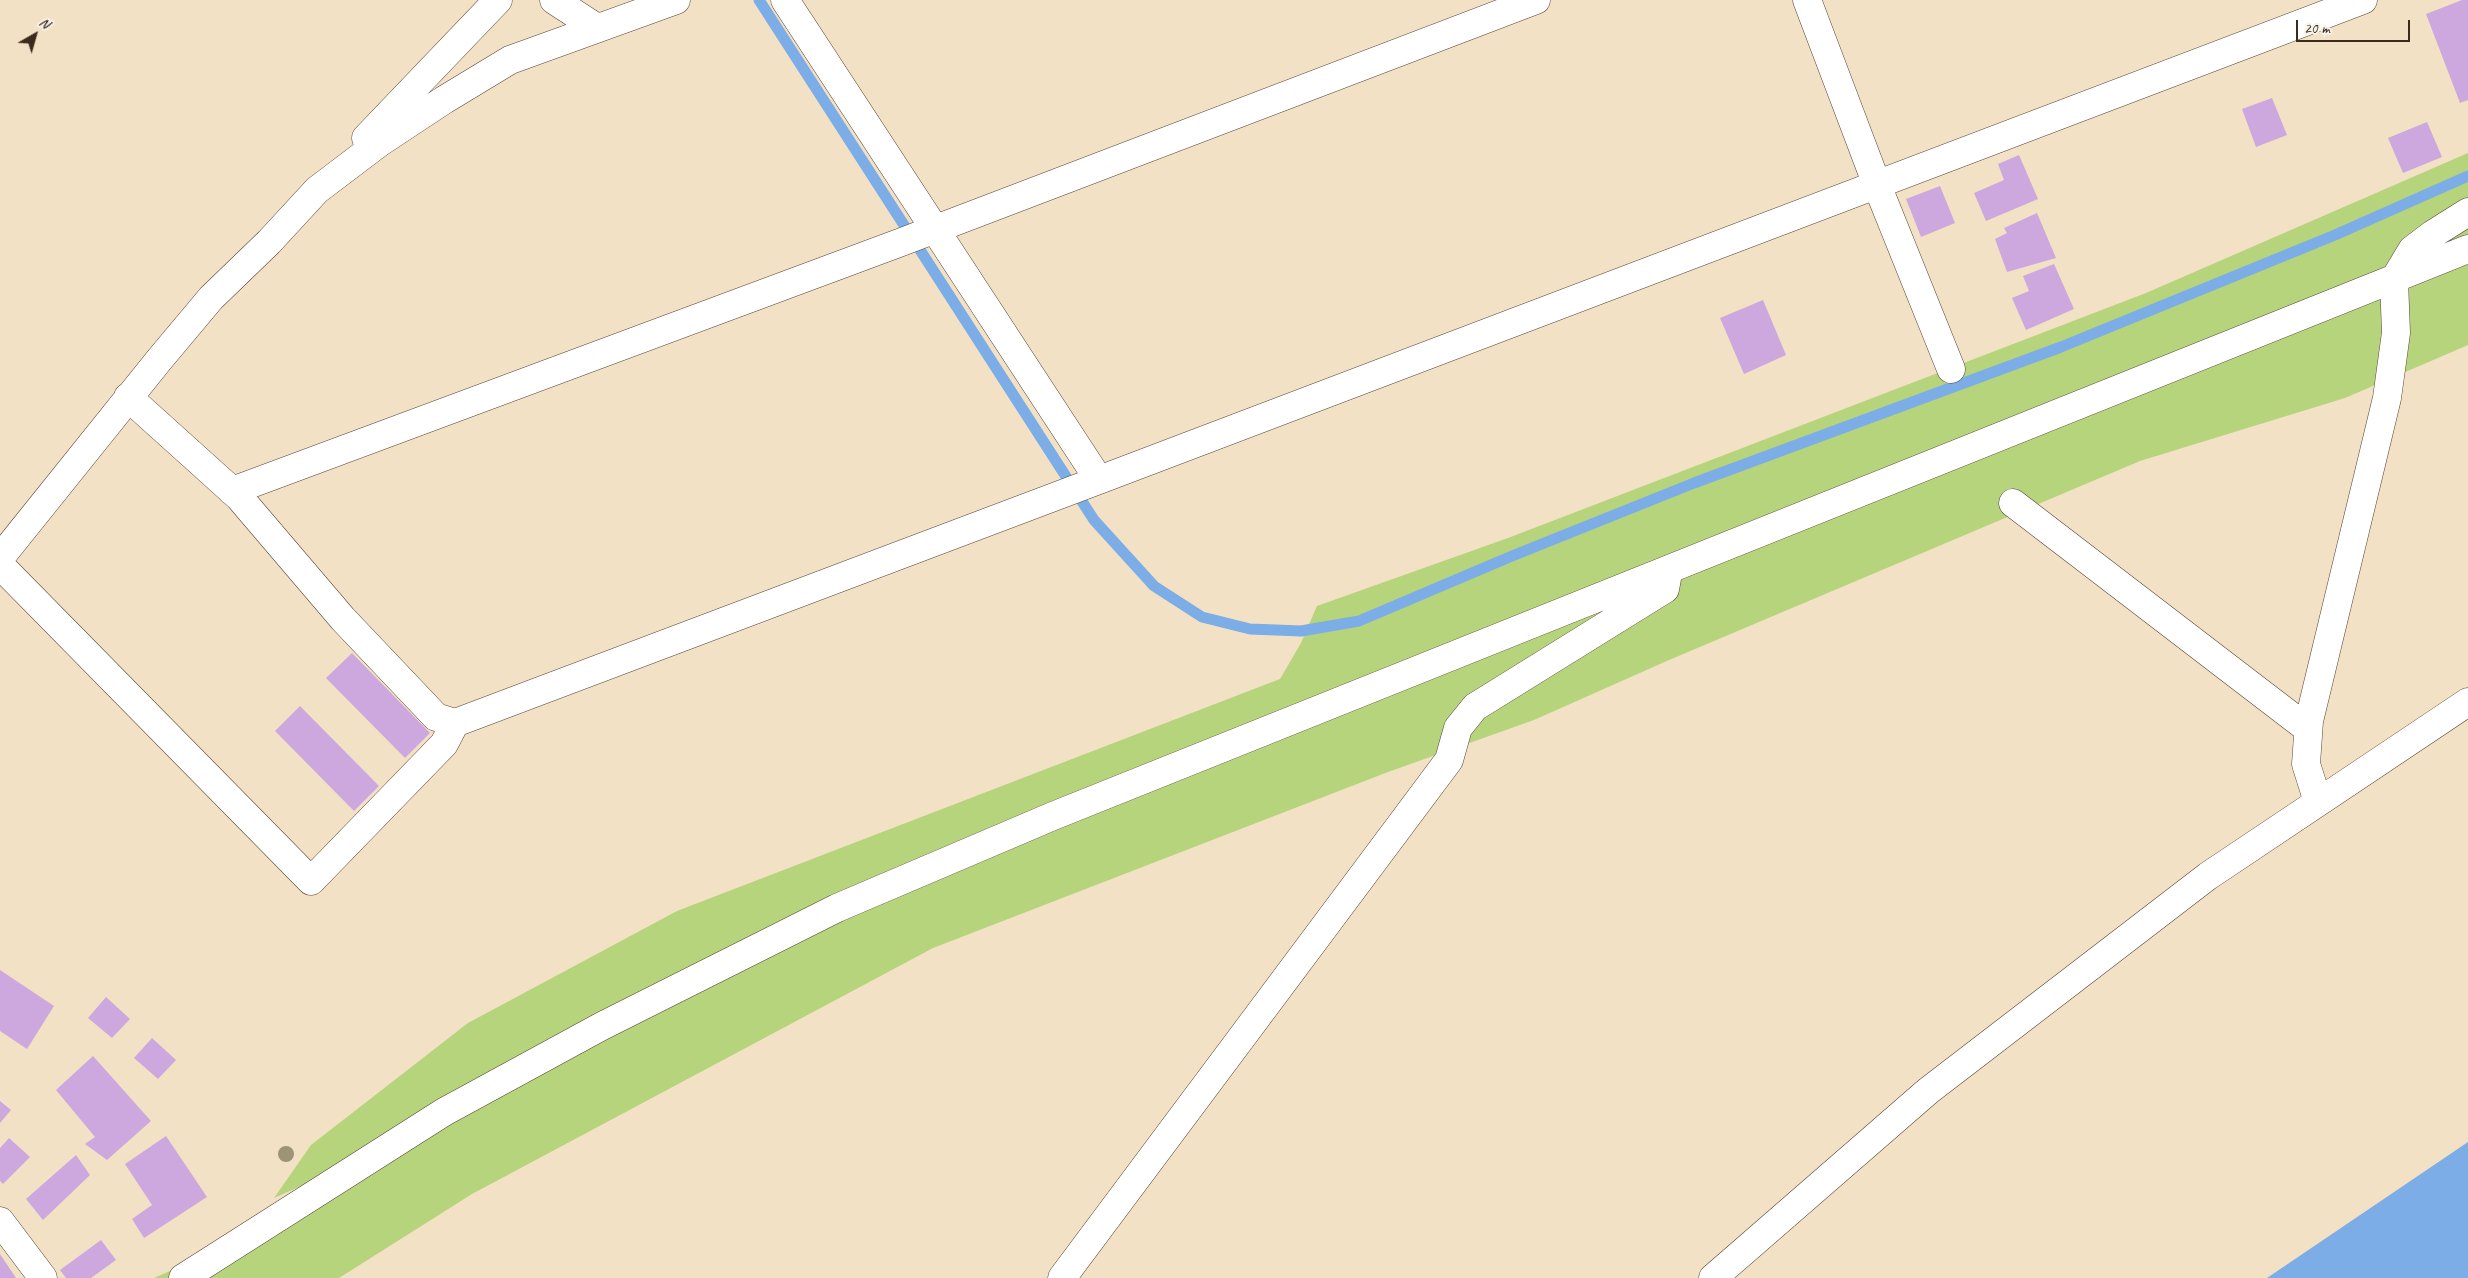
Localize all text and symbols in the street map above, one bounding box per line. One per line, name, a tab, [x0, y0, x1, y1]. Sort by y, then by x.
north arrow	[10, 10, 60, 60]
scale bar	[2298, 10, 2412, 42]
text: N	[36, 13, 53, 32]
text: 20 m	[2304, 19, 2330, 38]

